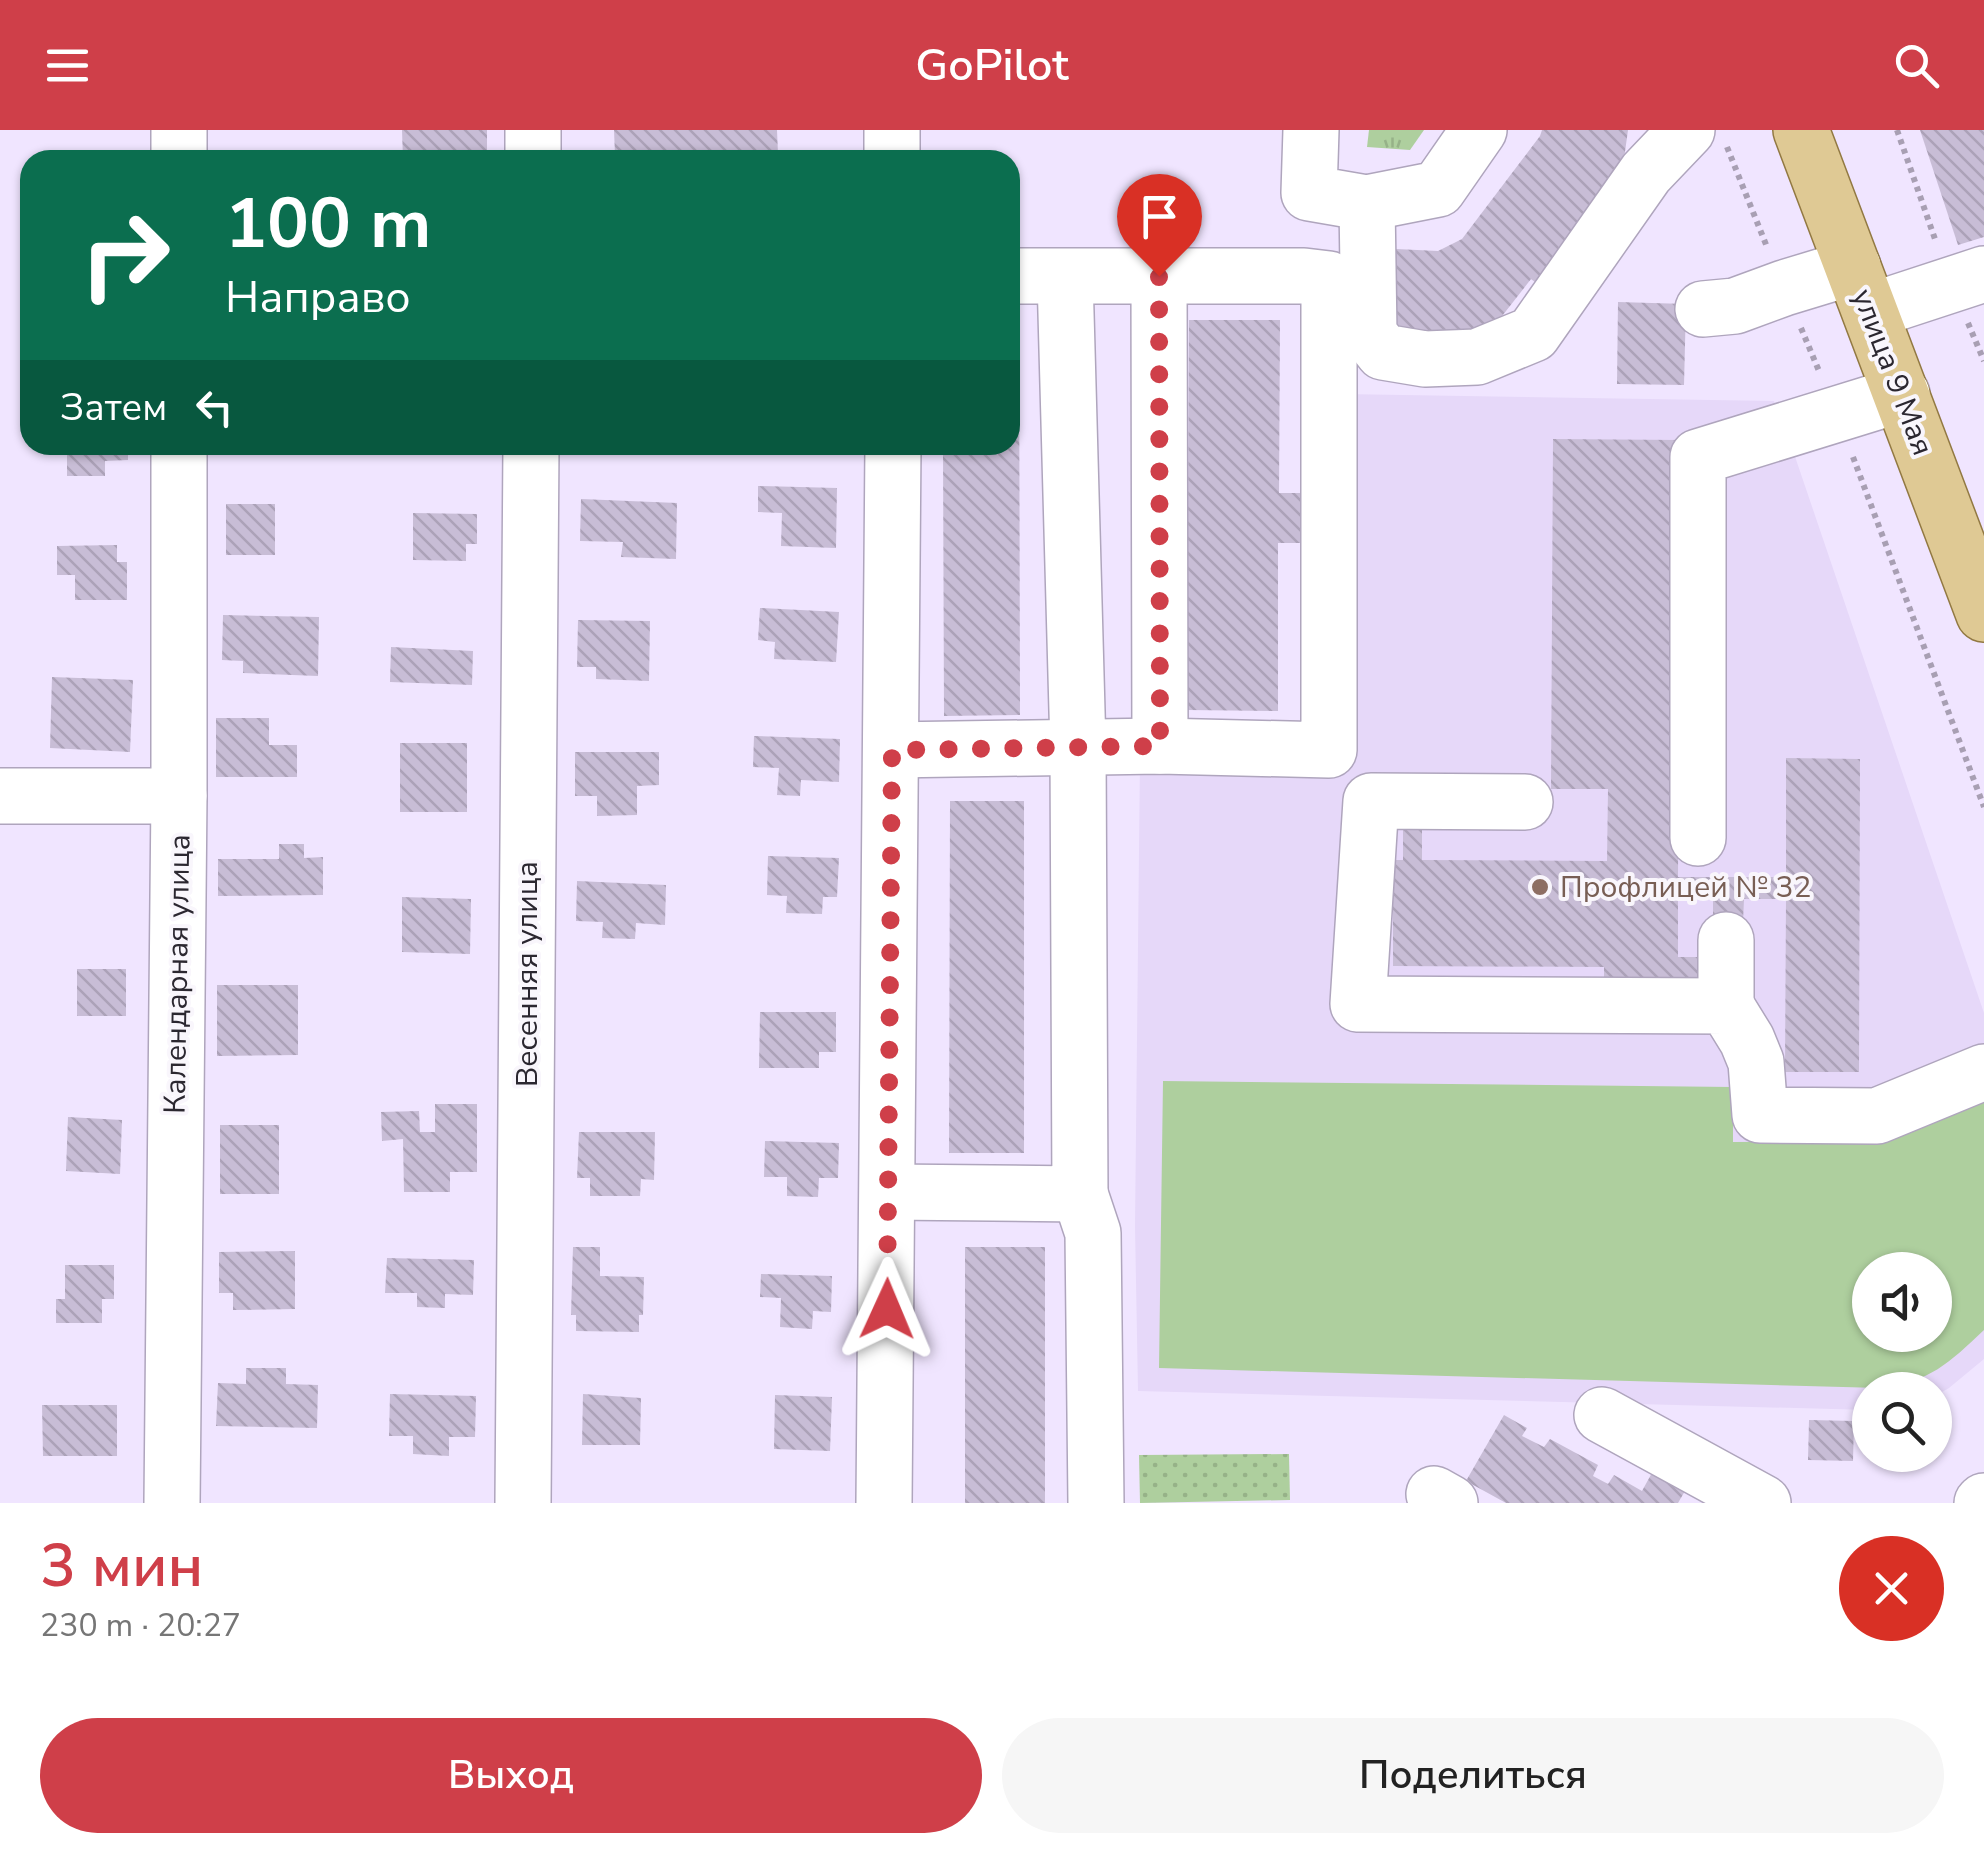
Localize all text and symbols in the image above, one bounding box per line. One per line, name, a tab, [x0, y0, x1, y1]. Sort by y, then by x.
text: GoPilot	[915, 35, 1069, 96]
icon: menu	[40, 38, 95, 93]
icon: search	[1889, 38, 1944, 93]
pin	[1117, 174, 1202, 277]
text: 100 m	[225, 176, 431, 272]
icon: arrive	[1132, 189, 1187, 244]
icon: right	[60, 190, 190, 320]
text: Направо	[225, 267, 411, 328]
street label: улица 9 Мая	[1842, 283, 1943, 461]
icon: left	[187, 380, 242, 435]
text: Затем	[60, 382, 167, 433]
street label: Календарная улица	[155, 834, 200, 1114]
street label: Весенняя улица	[507, 861, 548, 1087]
place label: Профлицей № 32	[1560, 867, 1812, 908]
marker: Профлицей № 32	[1529, 876, 1551, 898]
map controls	[1852, 1252, 1952, 1472]
button: sound	[1852, 1252, 1952, 1352]
position arrow	[835, 1257, 939, 1361]
button: search	[1852, 1372, 1952, 1472]
text: 3 мин	[40, 1525, 203, 1607]
button: close	[1839, 1536, 1944, 1641]
text: 230 m · 20:27	[40, 1604, 241, 1647]
button: Выход	[40, 1718, 982, 1833]
button: Поделиться	[1002, 1718, 1944, 1833]

